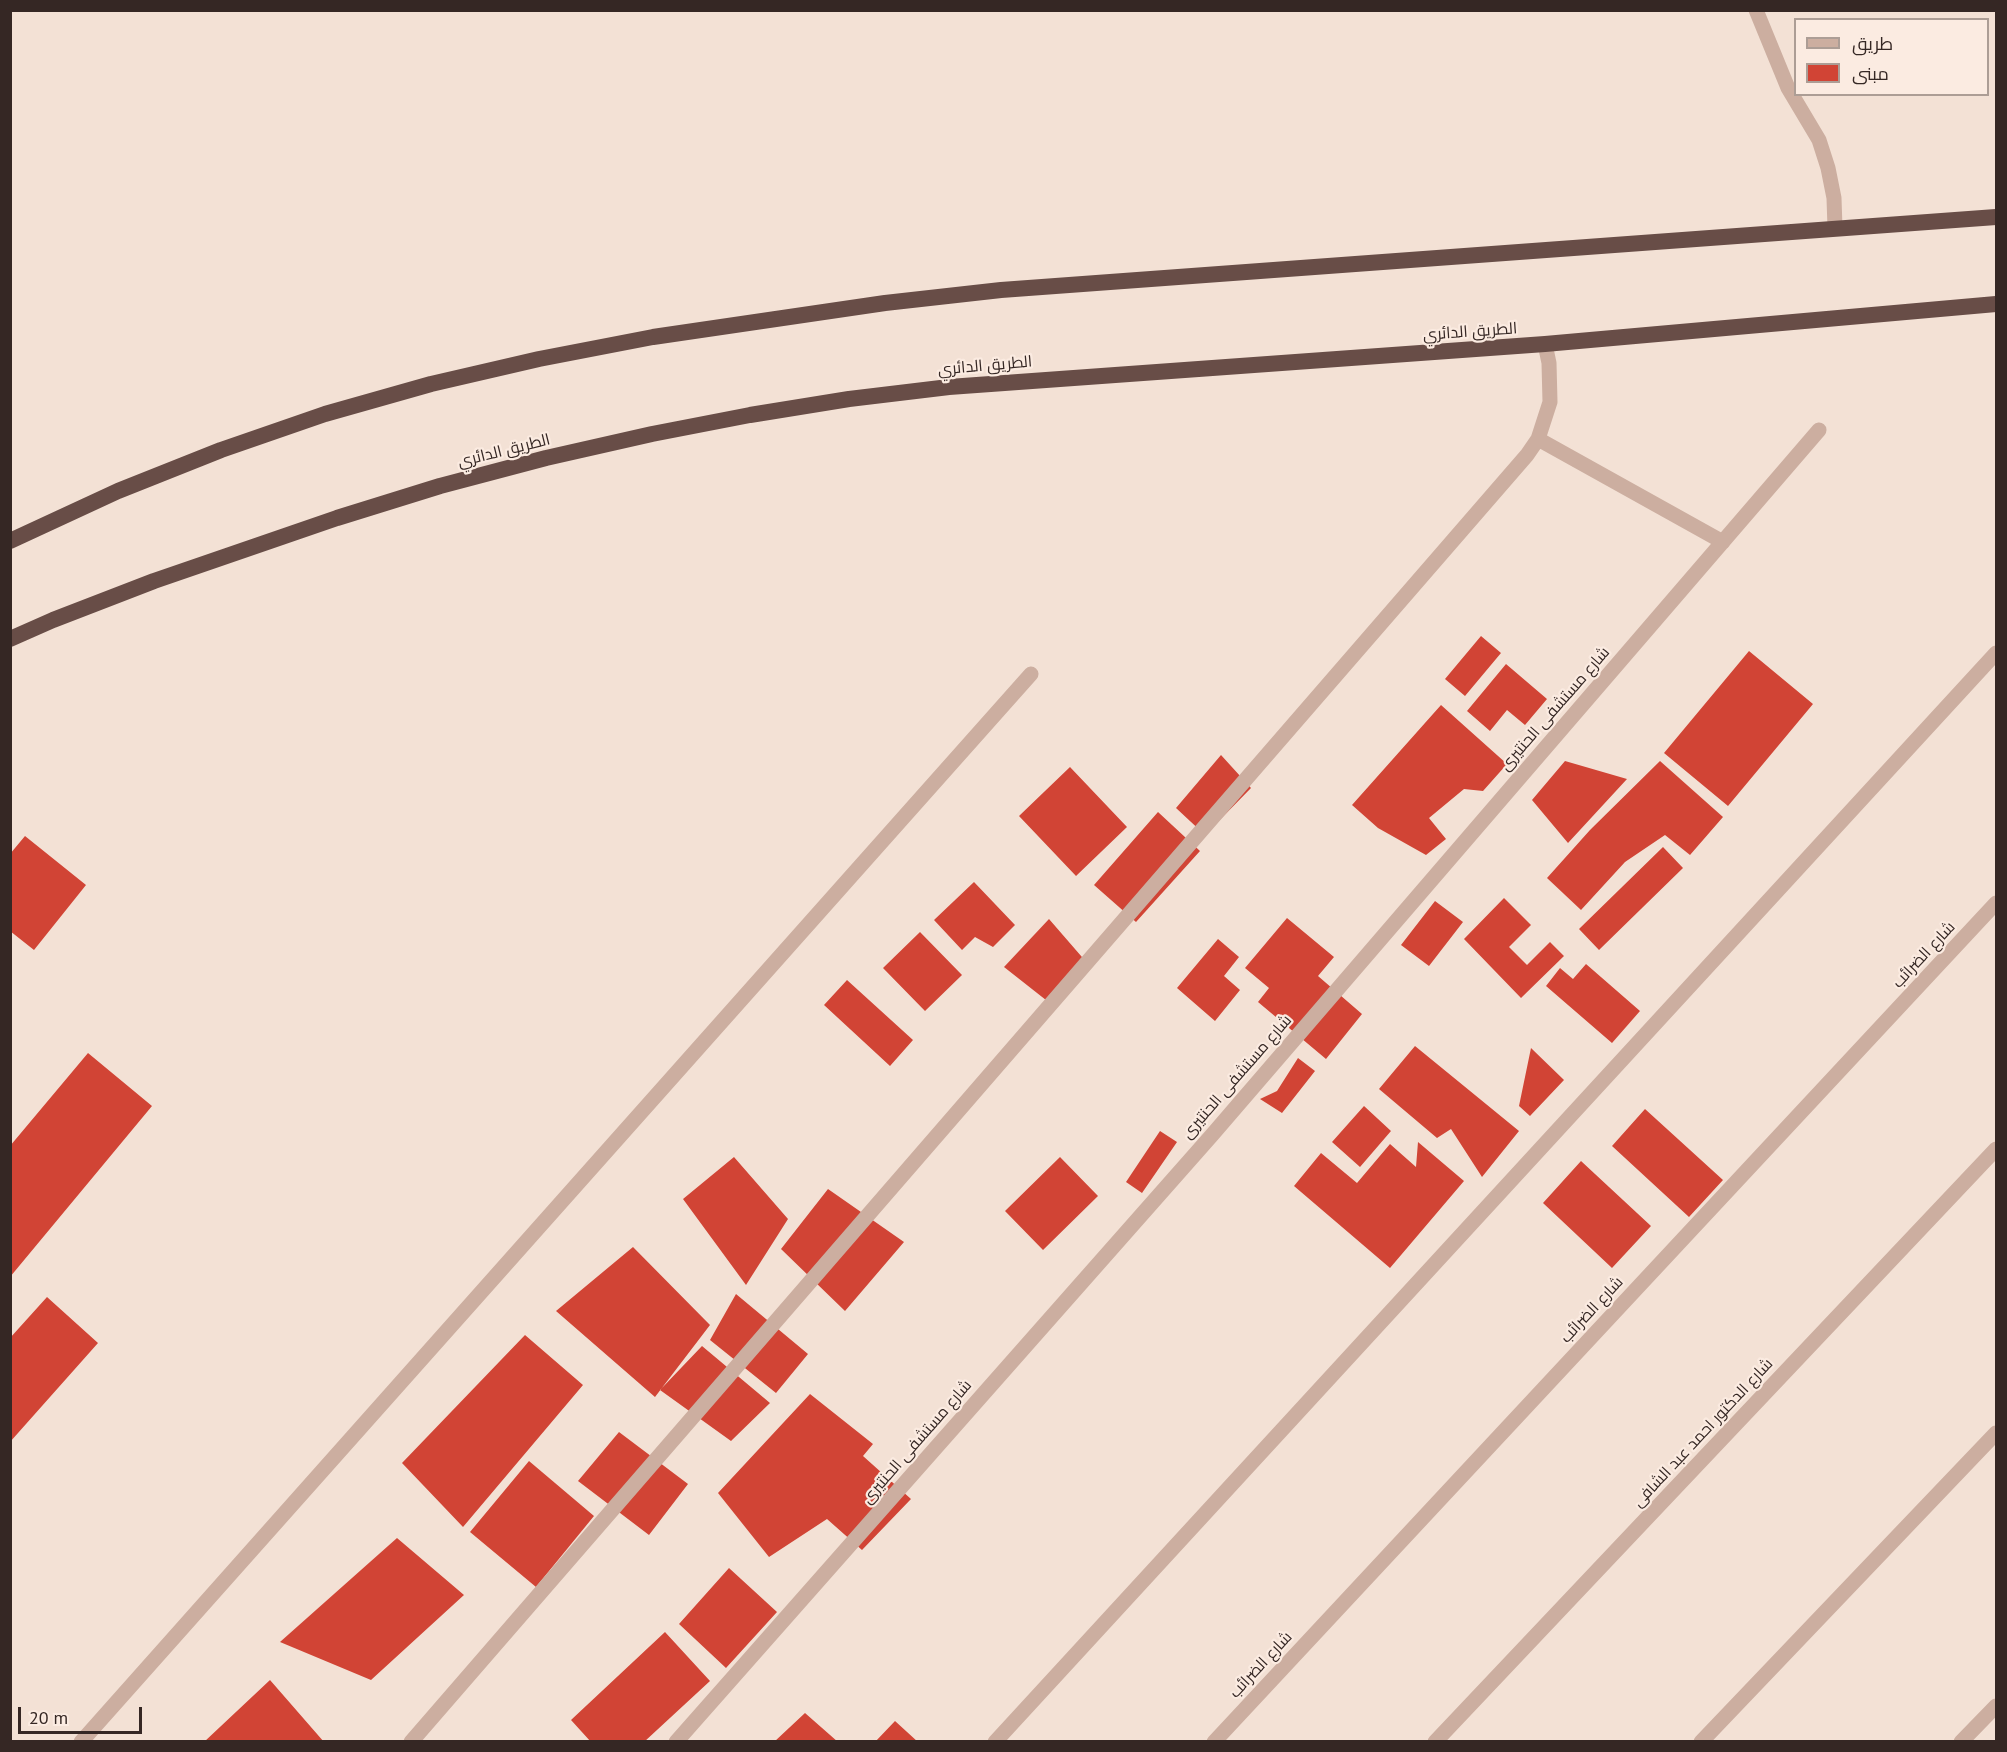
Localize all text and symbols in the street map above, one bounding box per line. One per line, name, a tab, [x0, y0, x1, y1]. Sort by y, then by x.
legend	[1794, 18, 1989, 96]
text: طريق	[1852, 32, 1893, 55]
text: مبنى	[1852, 62, 1889, 85]
street label: الطريق الدائري	[1422, 319, 1518, 345]
street label: الطريق الدائري	[937, 352, 1033, 380]
street label: الطريق الدائري	[456, 430, 552, 472]
street label: شارع مستشفى الحنتيرى	[1496, 643, 1614, 775]
street label: شارع الضرائب	[1888, 918, 1960, 992]
street label: شارع مستشفى الحنتيرى	[1178, 1011, 1296, 1143]
street label: شارع الضرائب	[1556, 1273, 1628, 1347]
street label: شارع الدكتور احمد عبد الشافى	[1629, 1355, 1777, 1511]
street label: شارع مستشفى الحنتيرى	[858, 1376, 976, 1508]
street label: شارع الضرائب	[1225, 1628, 1297, 1702]
scale bar	[21, 1695, 146, 1733]
text: 20 m	[29, 1706, 68, 1729]

